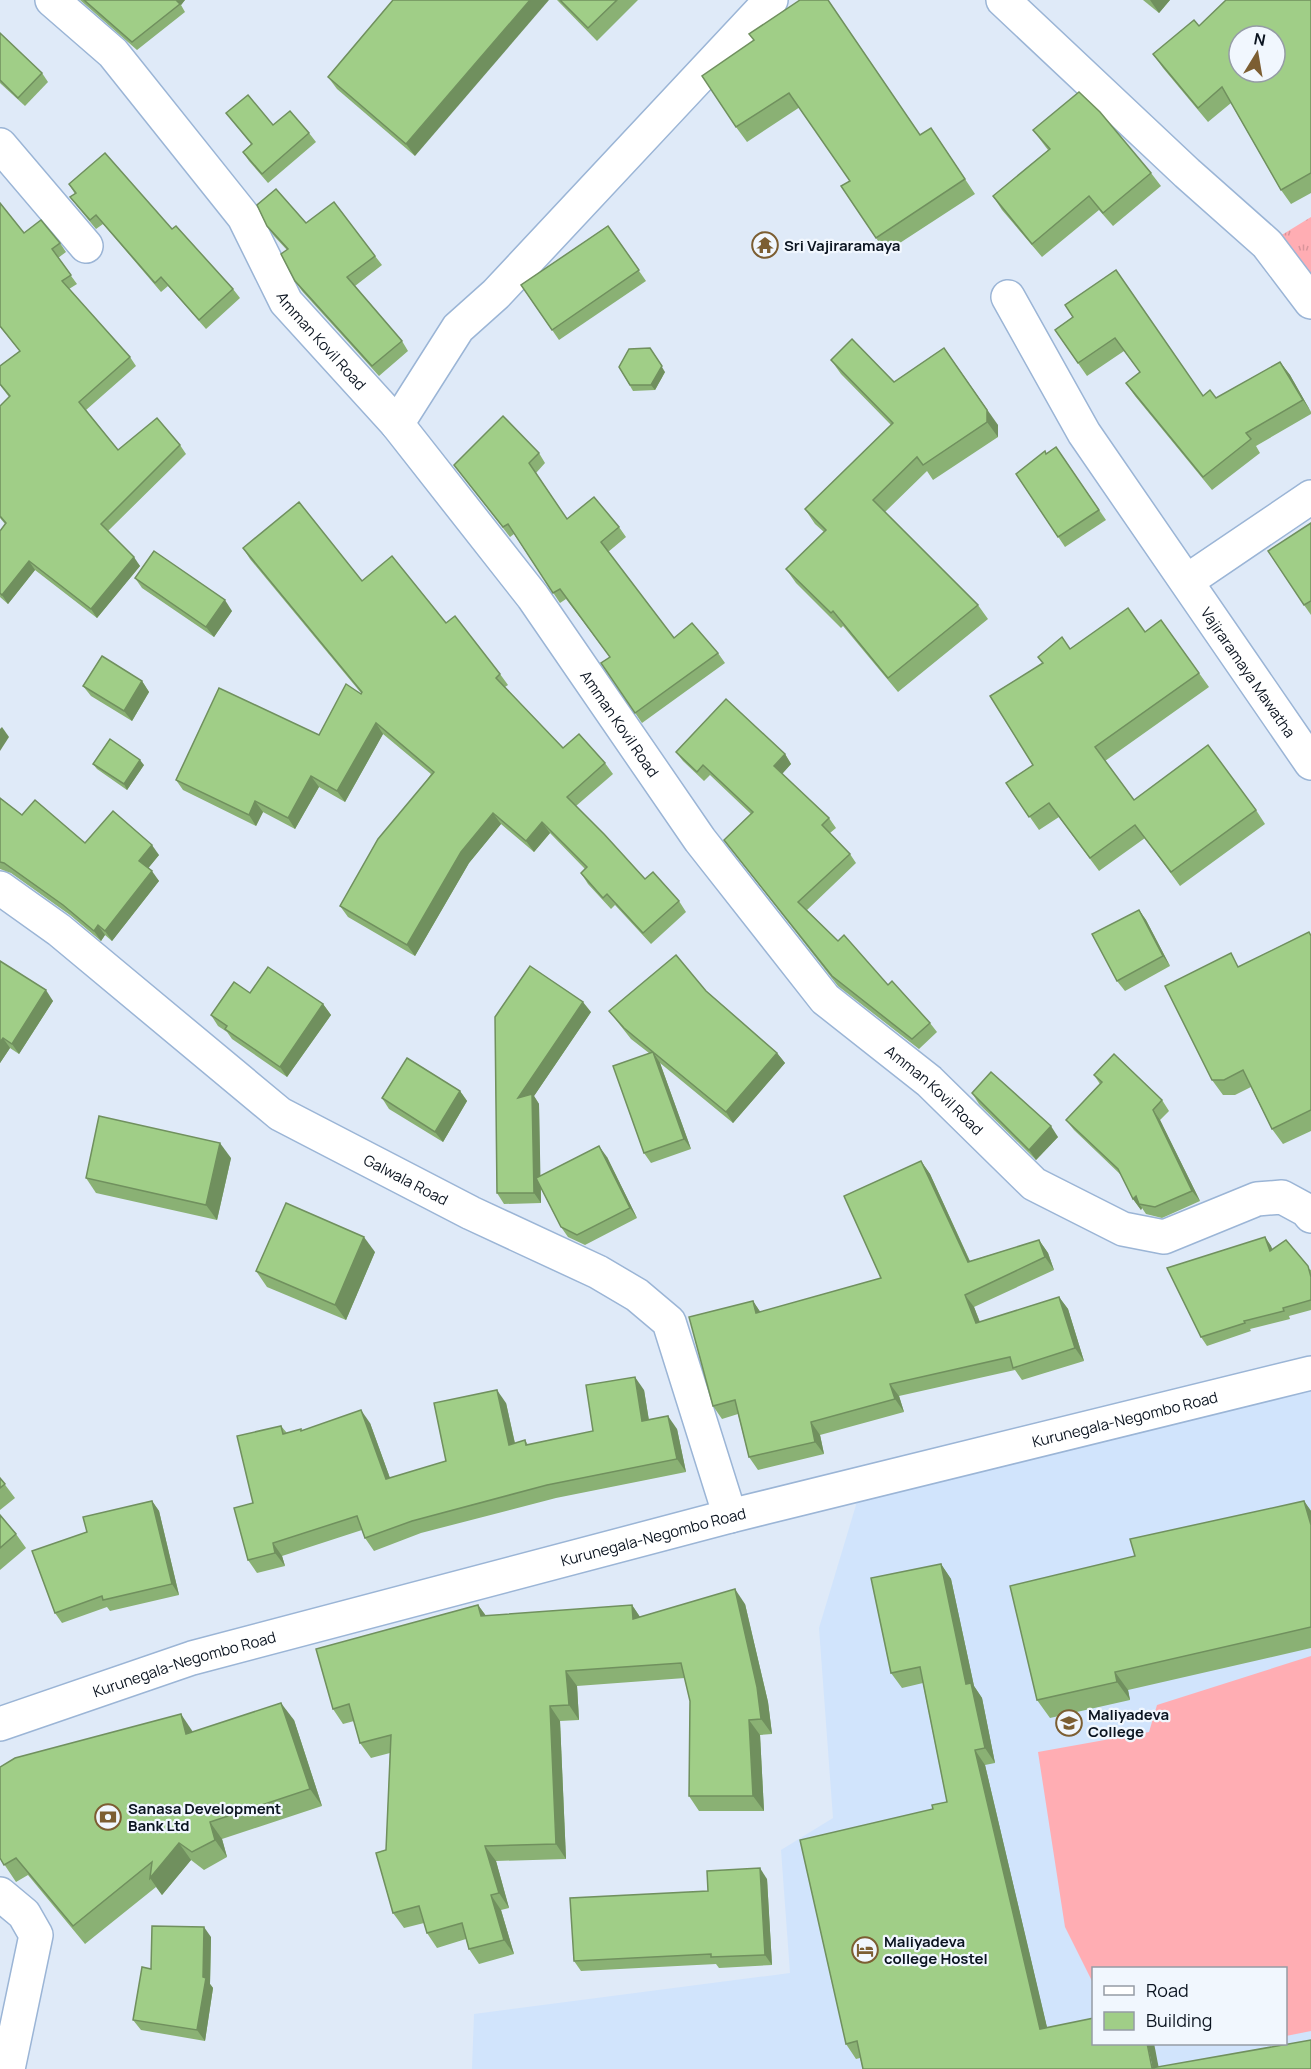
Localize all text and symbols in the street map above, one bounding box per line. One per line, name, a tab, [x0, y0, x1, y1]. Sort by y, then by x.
north arrow	[1227, 24, 1287, 84]
text: N	[1252, 27, 1268, 51]
temple icon: Sri Vajiraramaya	[750, 230, 780, 260]
place label: Sri Vajiraramaya	[784, 235, 900, 256]
street label: Amman Kovil Road	[272, 288, 371, 394]
street label: Vajiraramaya Mawatha	[1196, 603, 1301, 741]
street label: Amman Kovil Road	[576, 666, 664, 781]
street label: Amman Kovil Road	[881, 1040, 988, 1139]
street label: Galwala Road	[360, 1149, 452, 1210]
street label: Kurunegala-Negombo Road	[1030, 1386, 1220, 1452]
street label: Kurunegala-Negombo Road	[558, 1502, 748, 1571]
street label: Kurunegala-Negombo Road	[90, 1626, 278, 1702]
place label: Maliyadeva College	[1088, 1704, 1169, 1742]
school or university icon: Maliyadeva College	[1054, 1708, 1084, 1738]
place label: Sanasa Development Bank Ltd	[128, 1798, 281, 1836]
bank icon: Sanasa Development Bank Ltd	[93, 1802, 123, 1832]
place label: Maliyadeva college Hostel	[884, 1931, 988, 1969]
hotel icon: Maliyadeva college Hostel	[850, 1935, 880, 1965]
legend	[1092, 1967, 1287, 2045]
text: Road	[1146, 1978, 1189, 2002]
text: Building	[1146, 2008, 1212, 2032]

